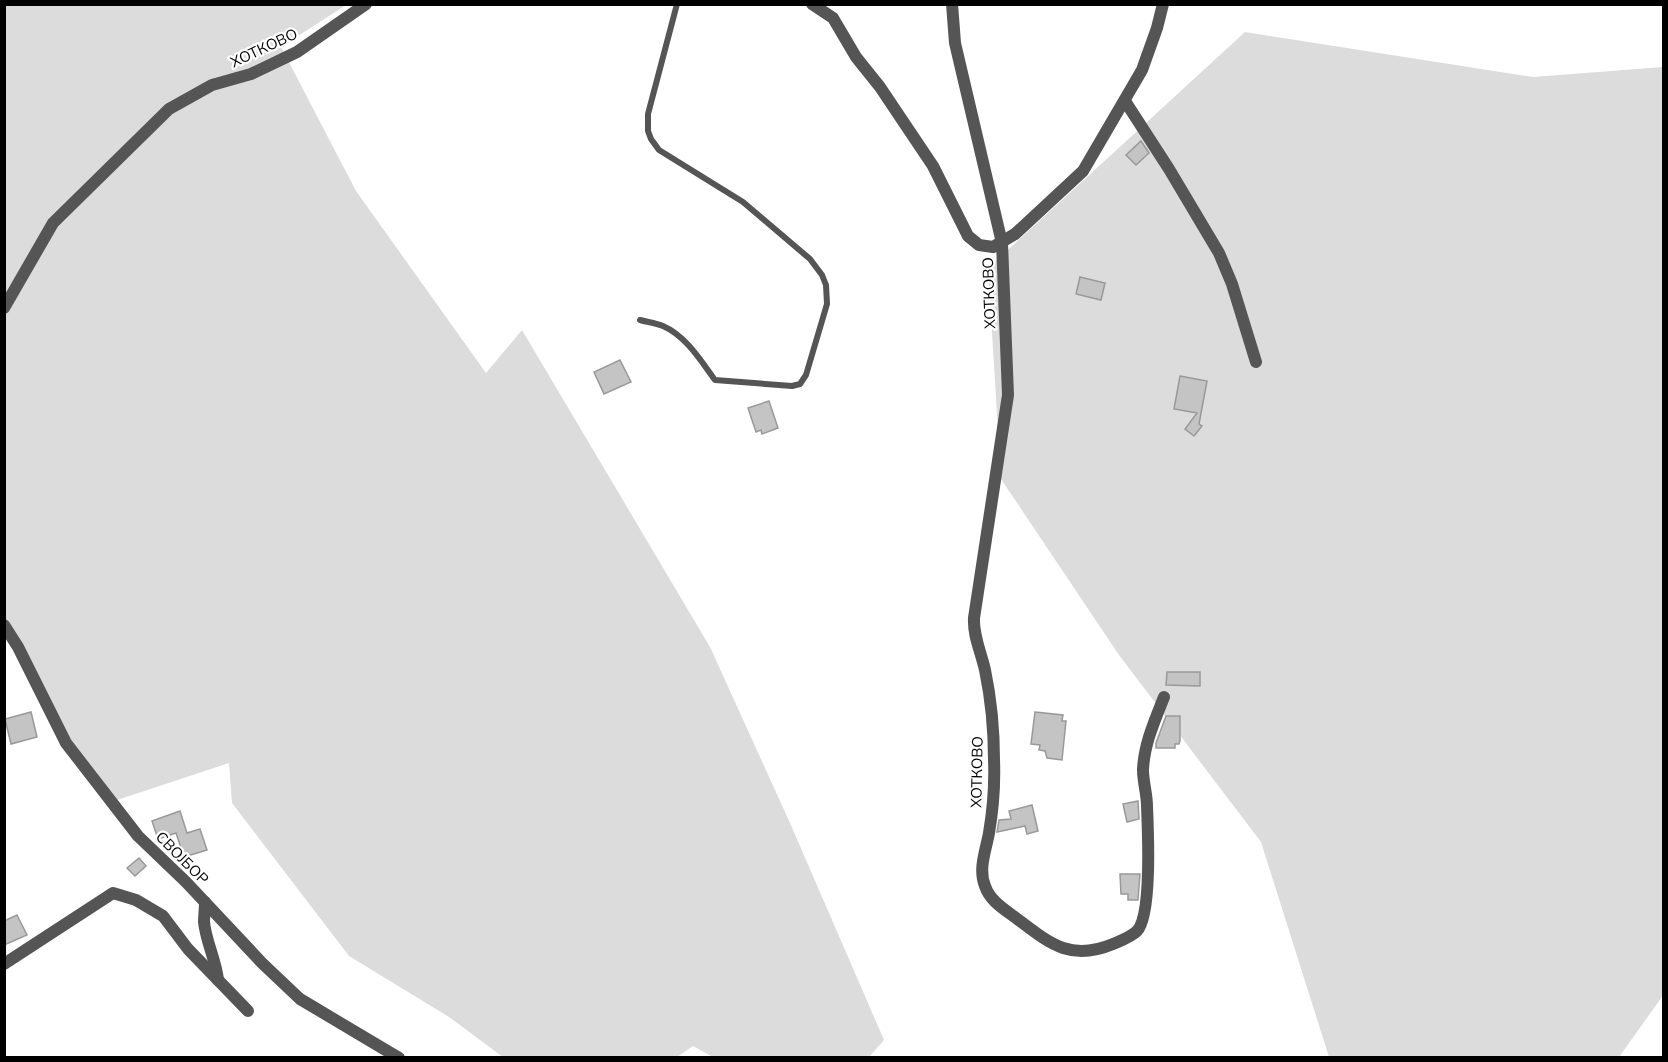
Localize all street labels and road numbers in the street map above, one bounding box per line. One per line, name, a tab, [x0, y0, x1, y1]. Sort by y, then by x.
street label: ХОТКОВО	[227, 24, 301, 72]
street label: ХОТКОВО	[978, 257, 1000, 329]
street label: ХОТКОВО	[966, 736, 988, 808]
street label: СВОЈБОР	[151, 827, 213, 889]

